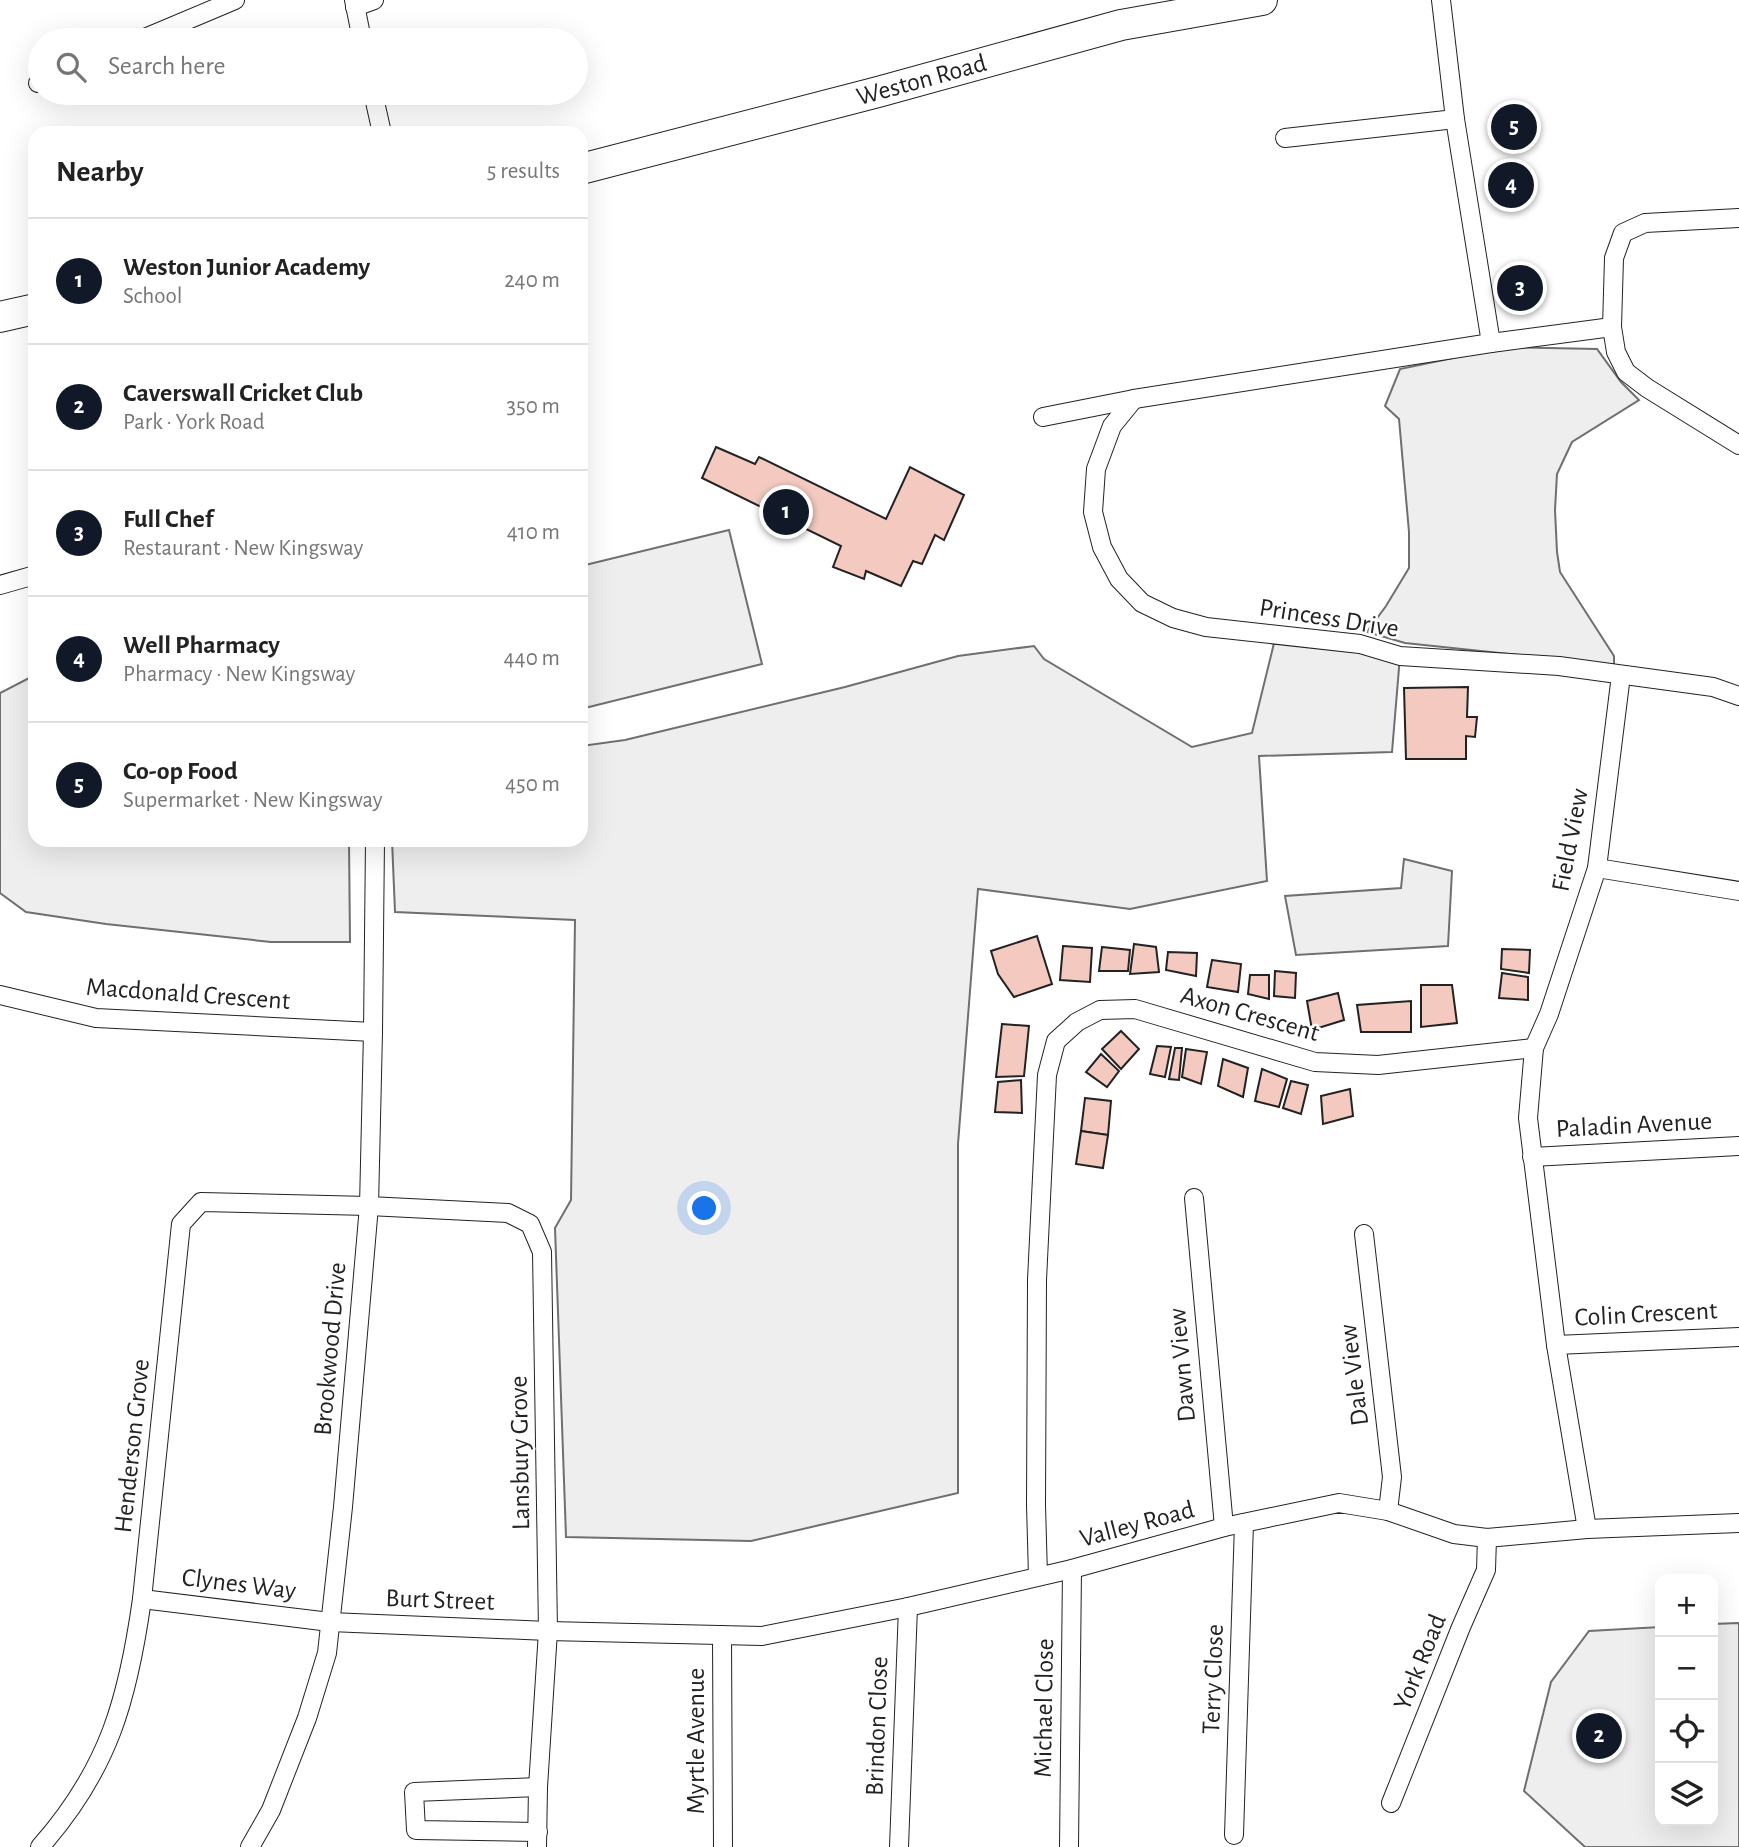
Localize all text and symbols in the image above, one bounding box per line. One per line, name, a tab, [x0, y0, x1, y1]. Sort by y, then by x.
search box	[28, 28, 588, 105]
icon: search	[52, 48, 90, 86]
street label: Weston Road	[854, 50, 989, 110]
text: Search here	[108, 53, 226, 79]
pin: 5	[1491, 101, 1537, 153]
text: Nearby	[56, 157, 144, 187]
pin: 4	[1488, 159, 1534, 211]
text: 5 results	[487, 160, 560, 183]
text: Weston Junior Academy	[123, 254, 370, 280]
pin: 3	[1497, 262, 1543, 314]
text: 1	[75, 269, 83, 292]
text: 240 m	[504, 269, 560, 292]
text: School	[123, 285, 182, 308]
text: Caverswall Cricket Club	[123, 380, 363, 406]
text: 2	[74, 395, 84, 418]
text: 350 m	[507, 395, 560, 418]
text: Park · York Road	[123, 411, 265, 434]
pin: 1	[763, 486, 809, 538]
text: Full Chef	[123, 506, 213, 532]
text: 3	[74, 521, 84, 544]
text: 410 m	[507, 521, 560, 544]
text: Restaurant · New Kingsway	[123, 537, 363, 560]
street label: Princess Drive	[1257, 594, 1401, 642]
text: Well Pharmacy	[123, 632, 280, 658]
text: 4	[73, 647, 85, 670]
text: 440 m	[504, 647, 560, 670]
text: Pharmacy · New Kingsway	[123, 663, 355, 686]
text: Co-op Food	[123, 758, 238, 784]
text: 5	[74, 773, 84, 796]
text: 450 m	[505, 773, 560, 796]
street label: Field View	[1547, 786, 1593, 894]
text: Supermarket · New Kingsway	[123, 789, 383, 812]
street label: Macdonald Crescent	[85, 974, 291, 1014]
street label: Axon Crescent	[1178, 982, 1322, 1046]
street label: Paladin Avenue	[1555, 1108, 1713, 1142]
your location	[687, 1191, 721, 1225]
street label: Brookwood Drive	[309, 1261, 351, 1437]
street label: Colin Crescent	[1574, 1297, 1718, 1331]
street label: Dawn View	[1164, 1307, 1200, 1423]
street label: Dale View	[1335, 1322, 1373, 1427]
street label: Henderson Grove	[110, 1358, 154, 1534]
street label: Lansbury Grove	[506, 1376, 534, 1530]
street label: Valley Road	[1077, 1496, 1197, 1552]
street label: Clynes Way	[180, 1564, 298, 1604]
map controls	[1655, 1574, 1718, 1826]
button: +	[1655, 1574, 1718, 1637]
street label: Burt Street	[385, 1585, 495, 1615]
street label: York Road	[1389, 1610, 1451, 1714]
street label: Terry Close	[1198, 1624, 1228, 1734]
button: −	[1655, 1637, 1718, 1700]
street label: Michael Close	[1030, 1638, 1058, 1778]
street label: Brindon Close	[862, 1656, 892, 1796]
street label: Myrtle Avenue	[683, 1668, 709, 1814]
button: locate	[1655, 1700, 1718, 1763]
pin: 2	[1576, 1710, 1622, 1762]
button: layers	[1655, 1763, 1718, 1826]

